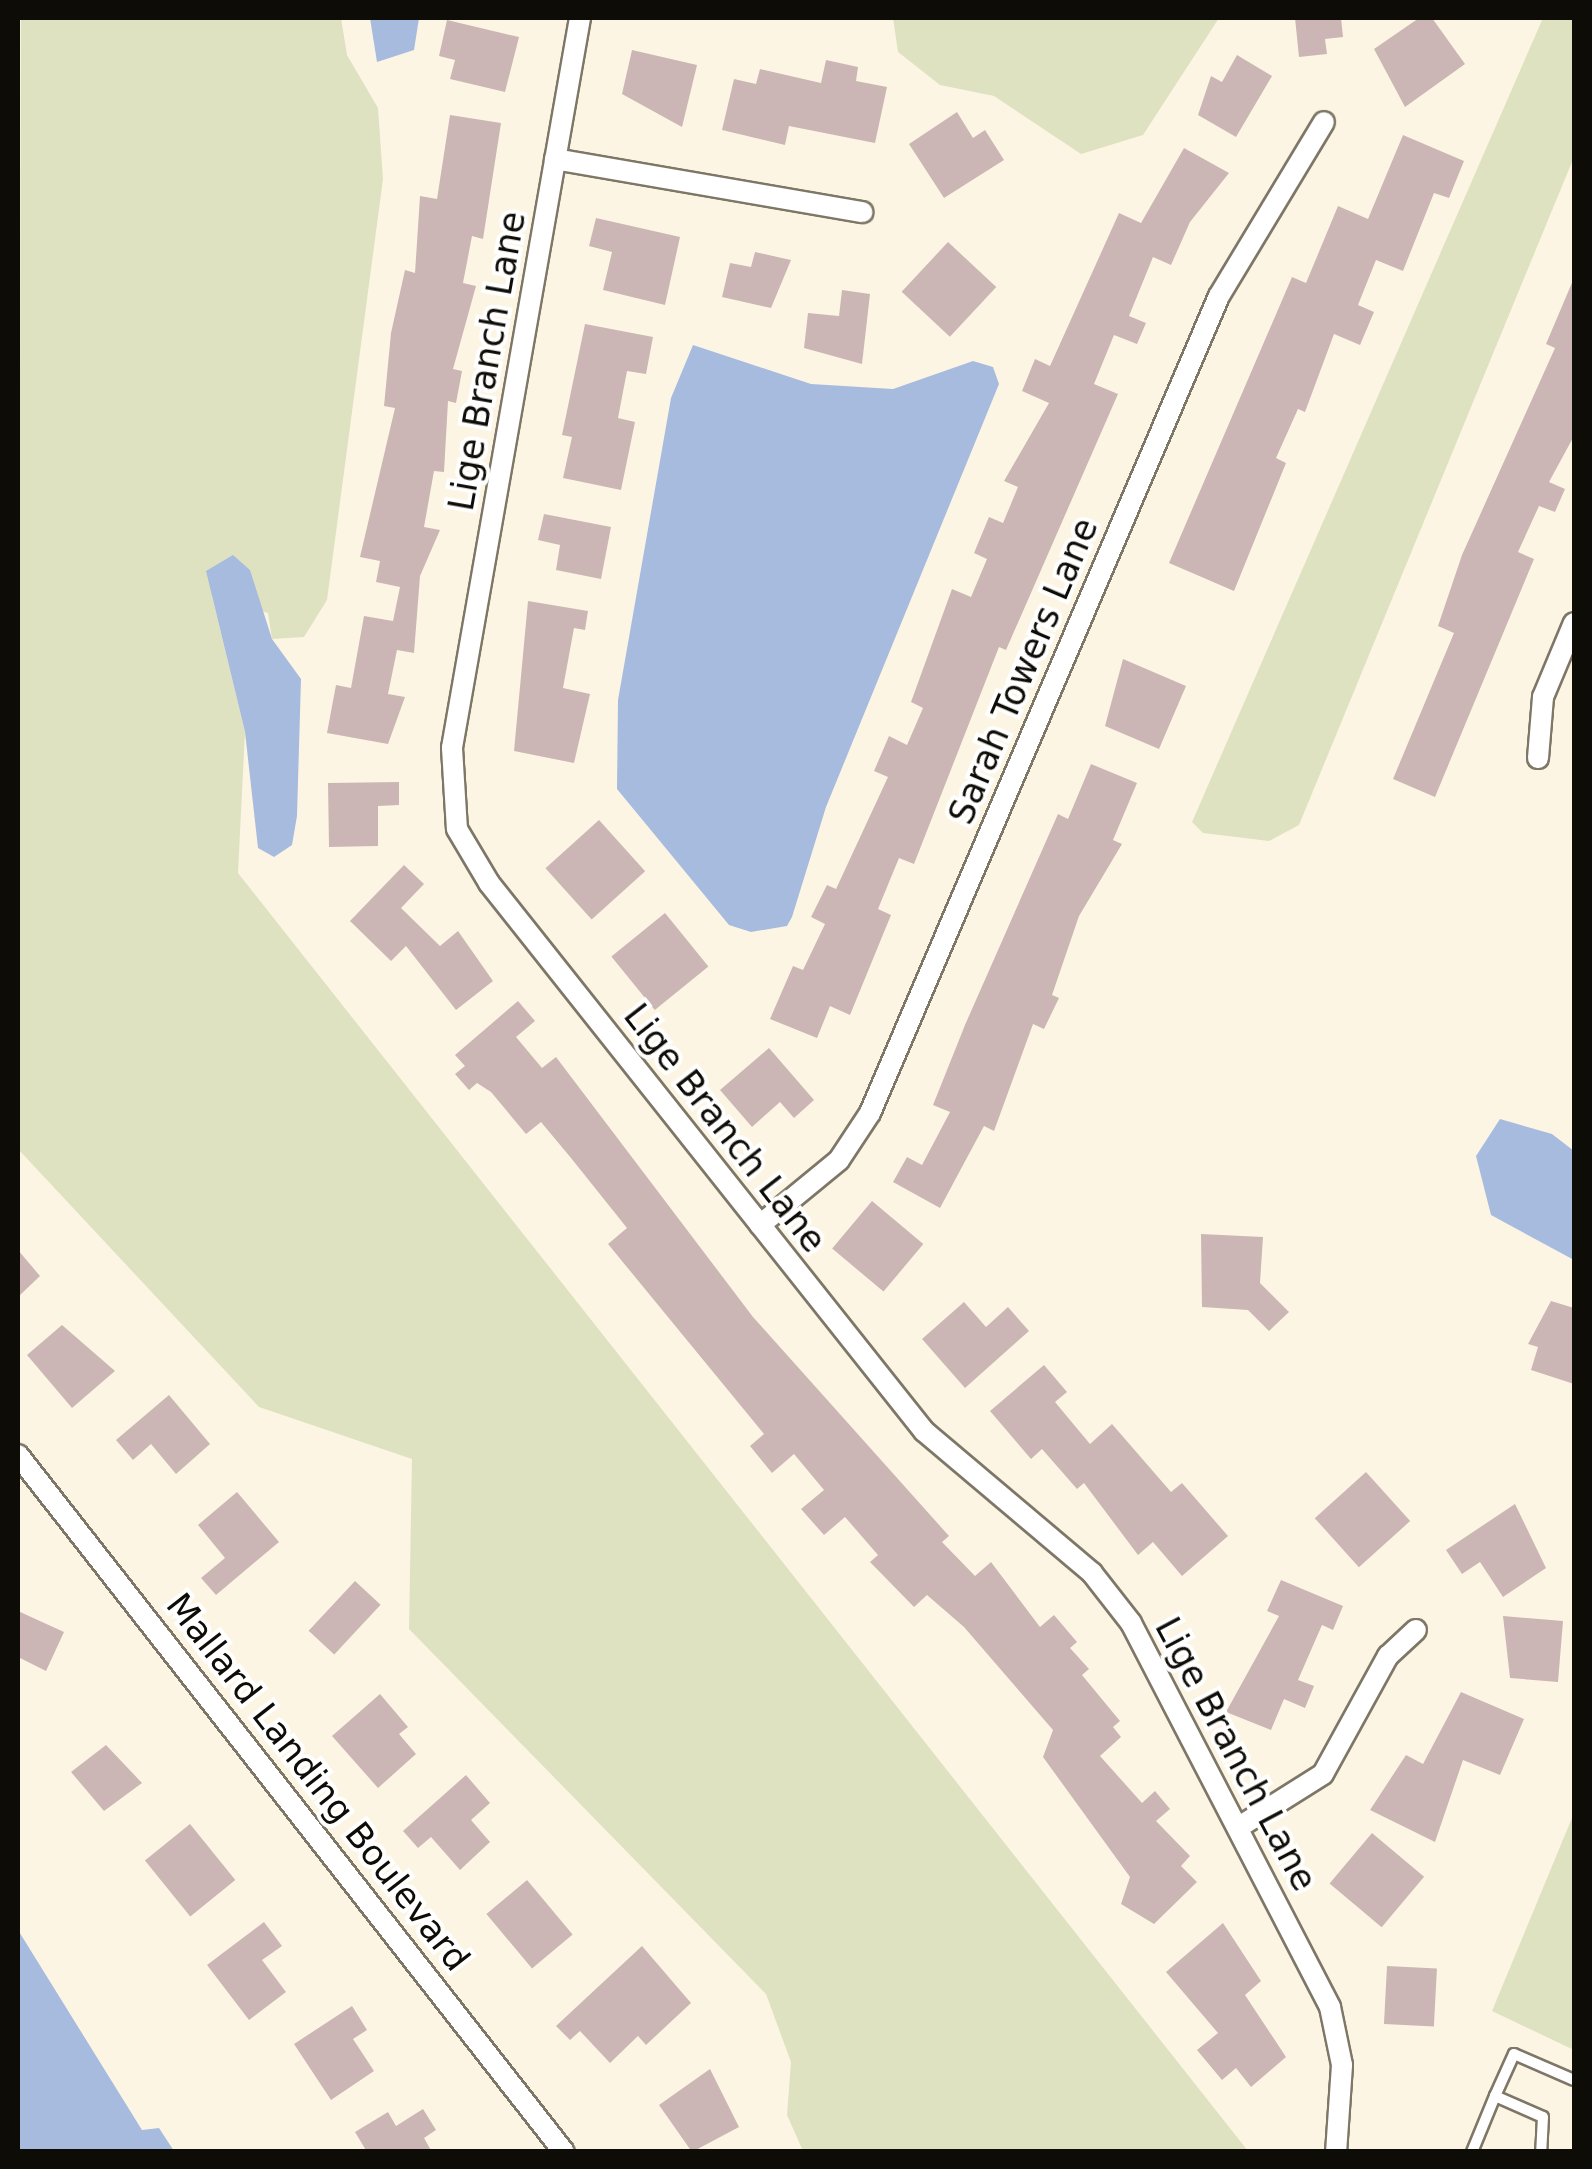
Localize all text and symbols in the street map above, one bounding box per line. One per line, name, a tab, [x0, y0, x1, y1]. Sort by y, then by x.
street label: Lige Branch Lane	[440, 208, 534, 514]
street label: Sarah Towers Lane	[940, 512, 1106, 830]
street label: Lige Branch Lane	[615, 996, 835, 1260]
street label: Mallard Landing Boulevard	[158, 1585, 478, 1979]
street label: Lige Branch Lane	[1146, 1610, 1326, 1898]

